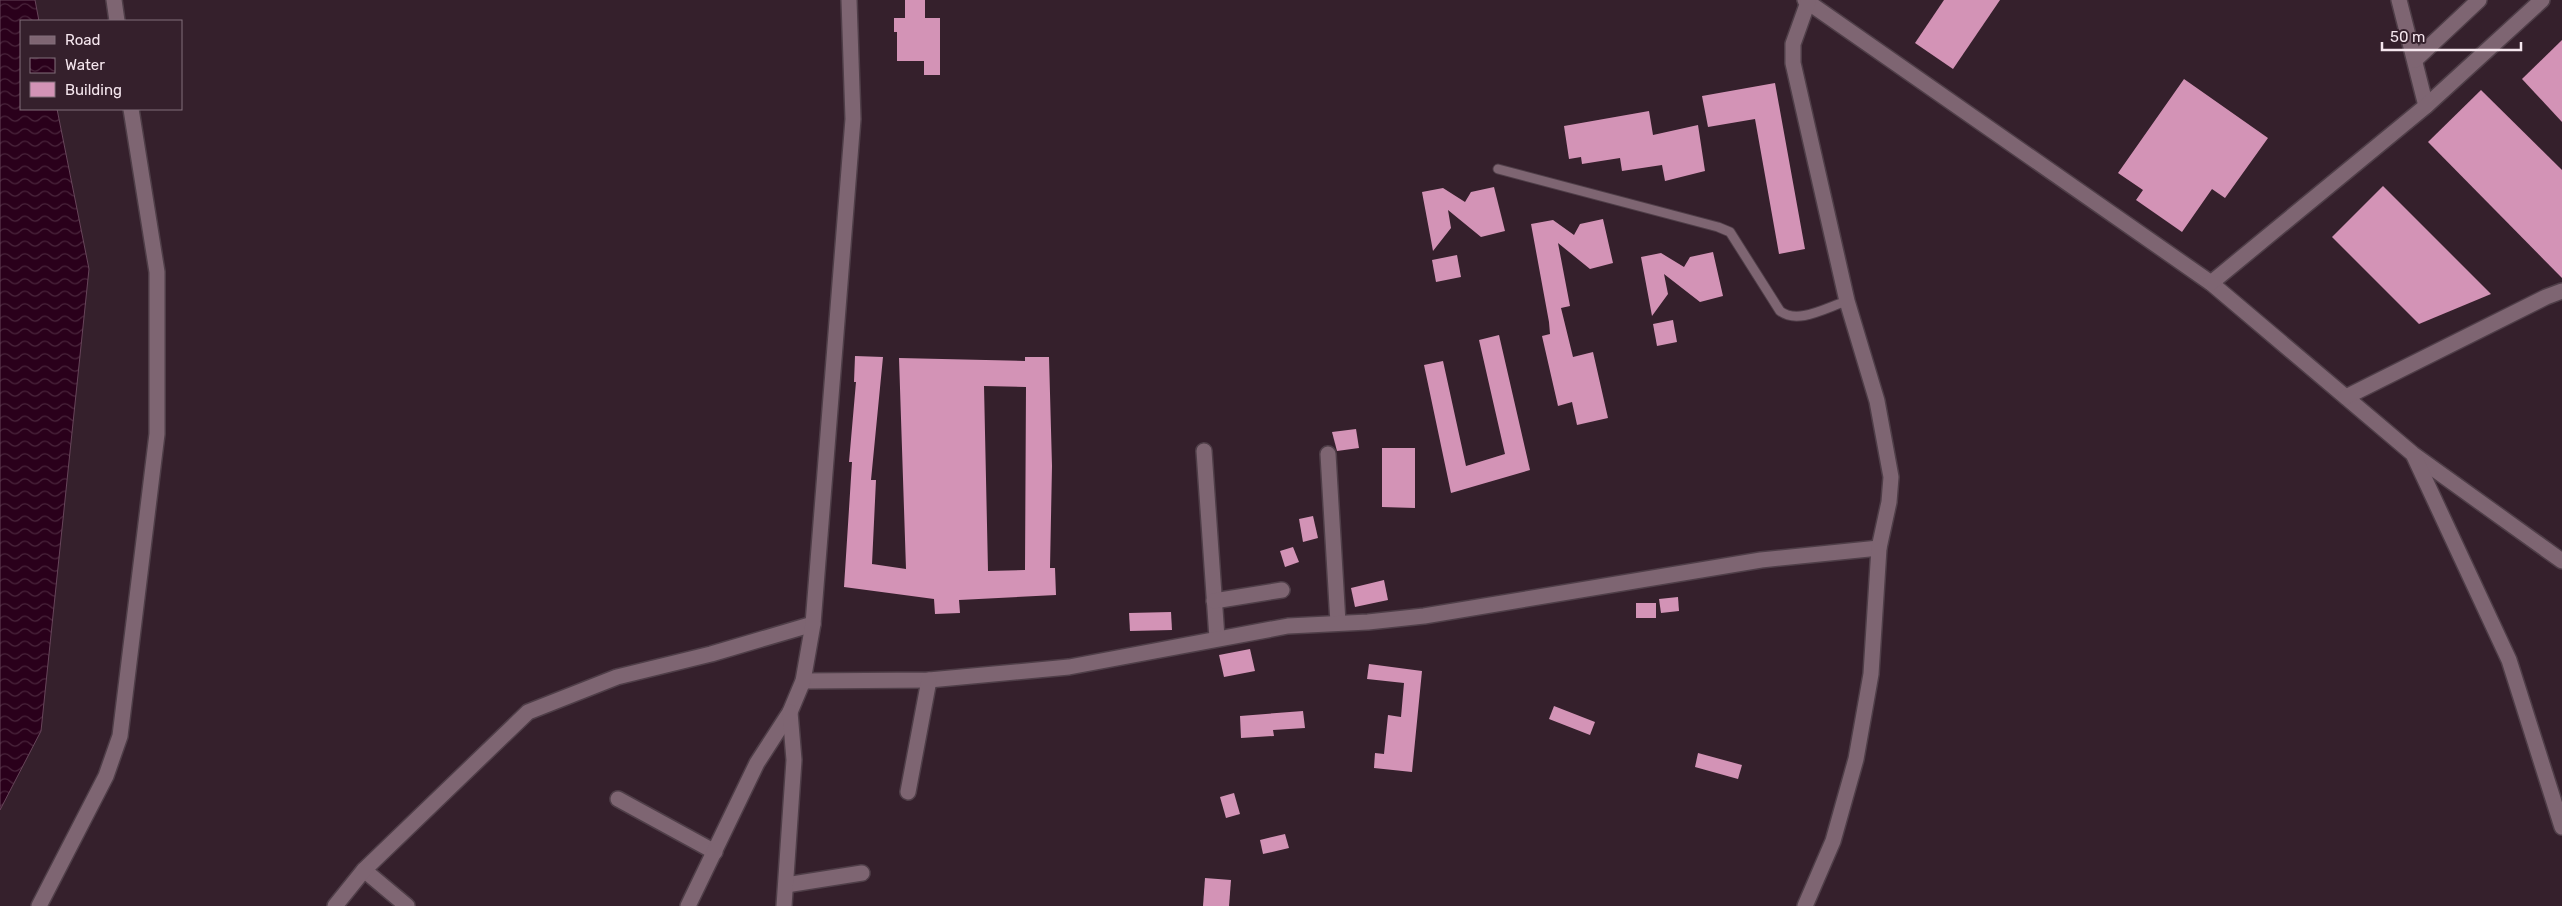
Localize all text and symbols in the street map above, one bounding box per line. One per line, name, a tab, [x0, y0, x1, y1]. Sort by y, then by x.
legend	[20, 20, 182, 110]
scale bar	[2382, 20, 2521, 52]
text: 50 m	[2390, 28, 2425, 46]
text: Road	[65, 31, 101, 49]
text: Water	[65, 56, 105, 74]
text: Building	[65, 81, 122, 99]

